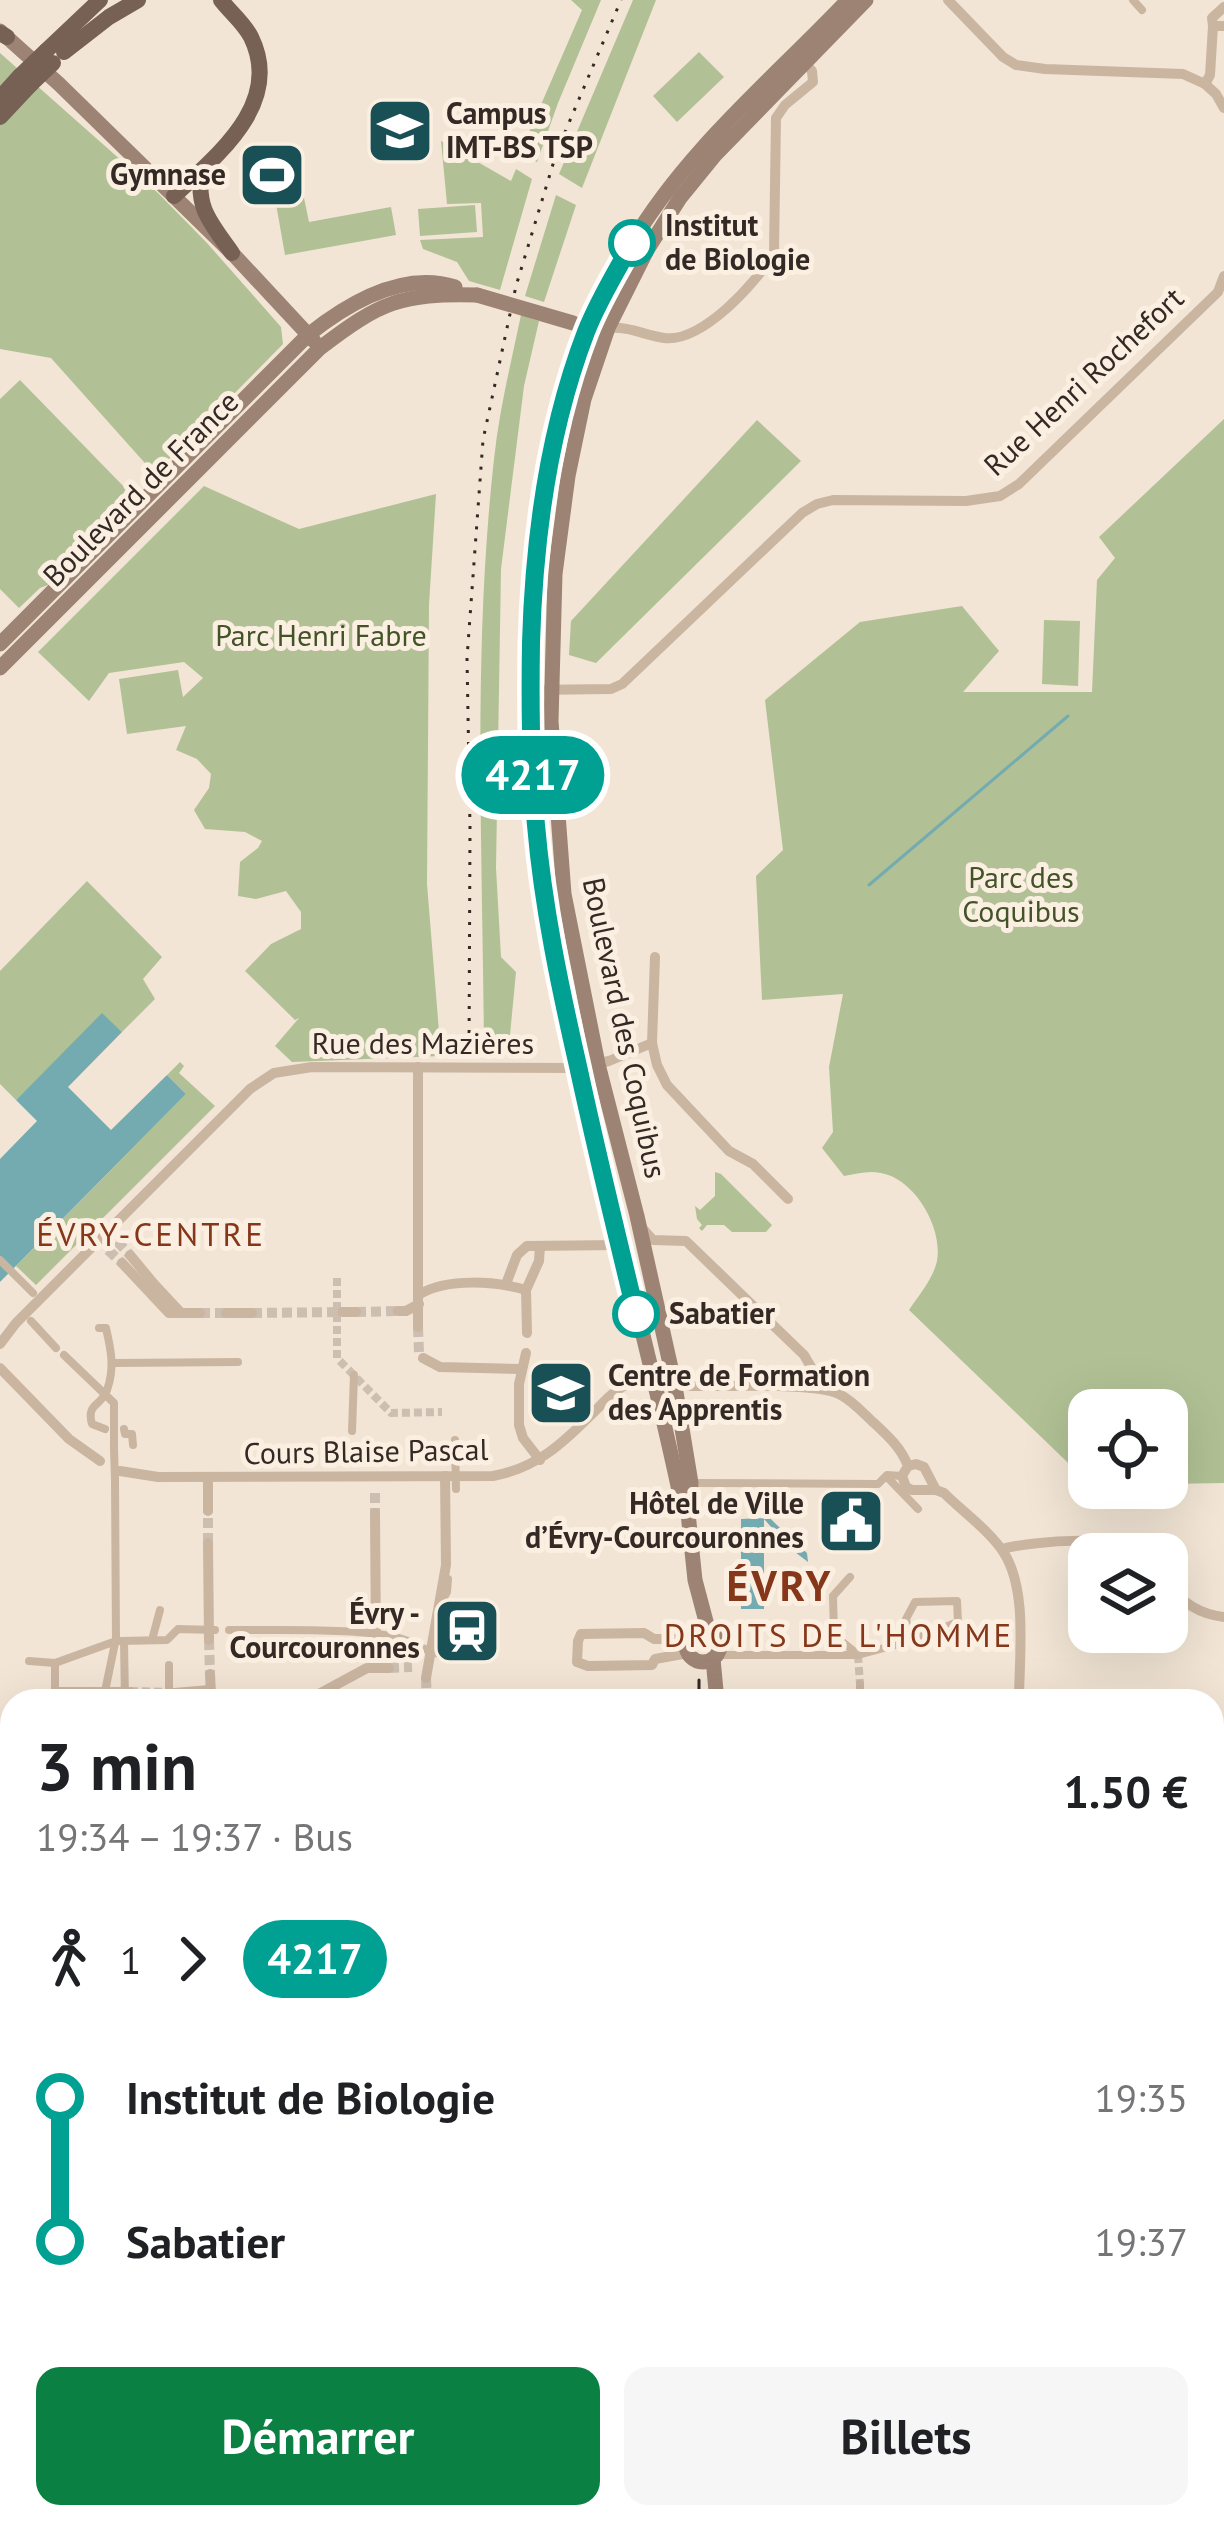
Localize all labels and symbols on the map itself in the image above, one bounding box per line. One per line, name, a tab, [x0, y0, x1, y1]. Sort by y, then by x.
place label: Campus IMT-BS TSP	[446, 93, 593, 166]
school or university icon: Campus IMT-BS TSP	[365, 96, 435, 166]
sports icon: Gymnase	[237, 140, 307, 210]
place label: Gymnase	[110, 154, 226, 193]
place label: Institut de Biologie	[665, 205, 810, 278]
marker: Institut de Biologie	[610, 221, 654, 265]
street label: Rue Henri Rochefort	[975, 278, 1191, 484]
street label: Boulevard de France	[34, 382, 246, 594]
park label: Parc Henri Fabre	[215, 615, 427, 654]
line badge: 4217	[449, 736, 617, 814]
park label: Parc des Coquibus	[962, 857, 1080, 930]
street label: Boulevard des Coquibus	[575, 874, 676, 1182]
street label: Rue des Mazières	[312, 1023, 534, 1062]
district label: ÉVRY-CENTRE	[36, 1212, 266, 1255]
marker: Sabatier	[614, 1292, 658, 1336]
place label: Sabatier	[669, 1293, 776, 1332]
place label: Centre de Formation des Apprentis	[608, 1355, 870, 1428]
school or university icon: Centre de Formation des Apprentis	[526, 1358, 596, 1428]
street label: Cours Blaise Pascal	[243, 1429, 489, 1472]
place label: Hôtel de Ville d’Évry-Courcouronnes	[525, 1483, 804, 1556]
public building icon: Hôtel de Ville d’Évry-Courcouronnes	[816, 1486, 886, 1556]
district label: ÉVRY	[727, 1558, 833, 1613]
place label: Évry - Courcouronnes	[230, 1593, 420, 1666]
station icon: Évry - Courcouronnes	[432, 1596, 502, 1666]
district label: DROITS DE L'HOMME	[664, 1613, 1014, 1656]

